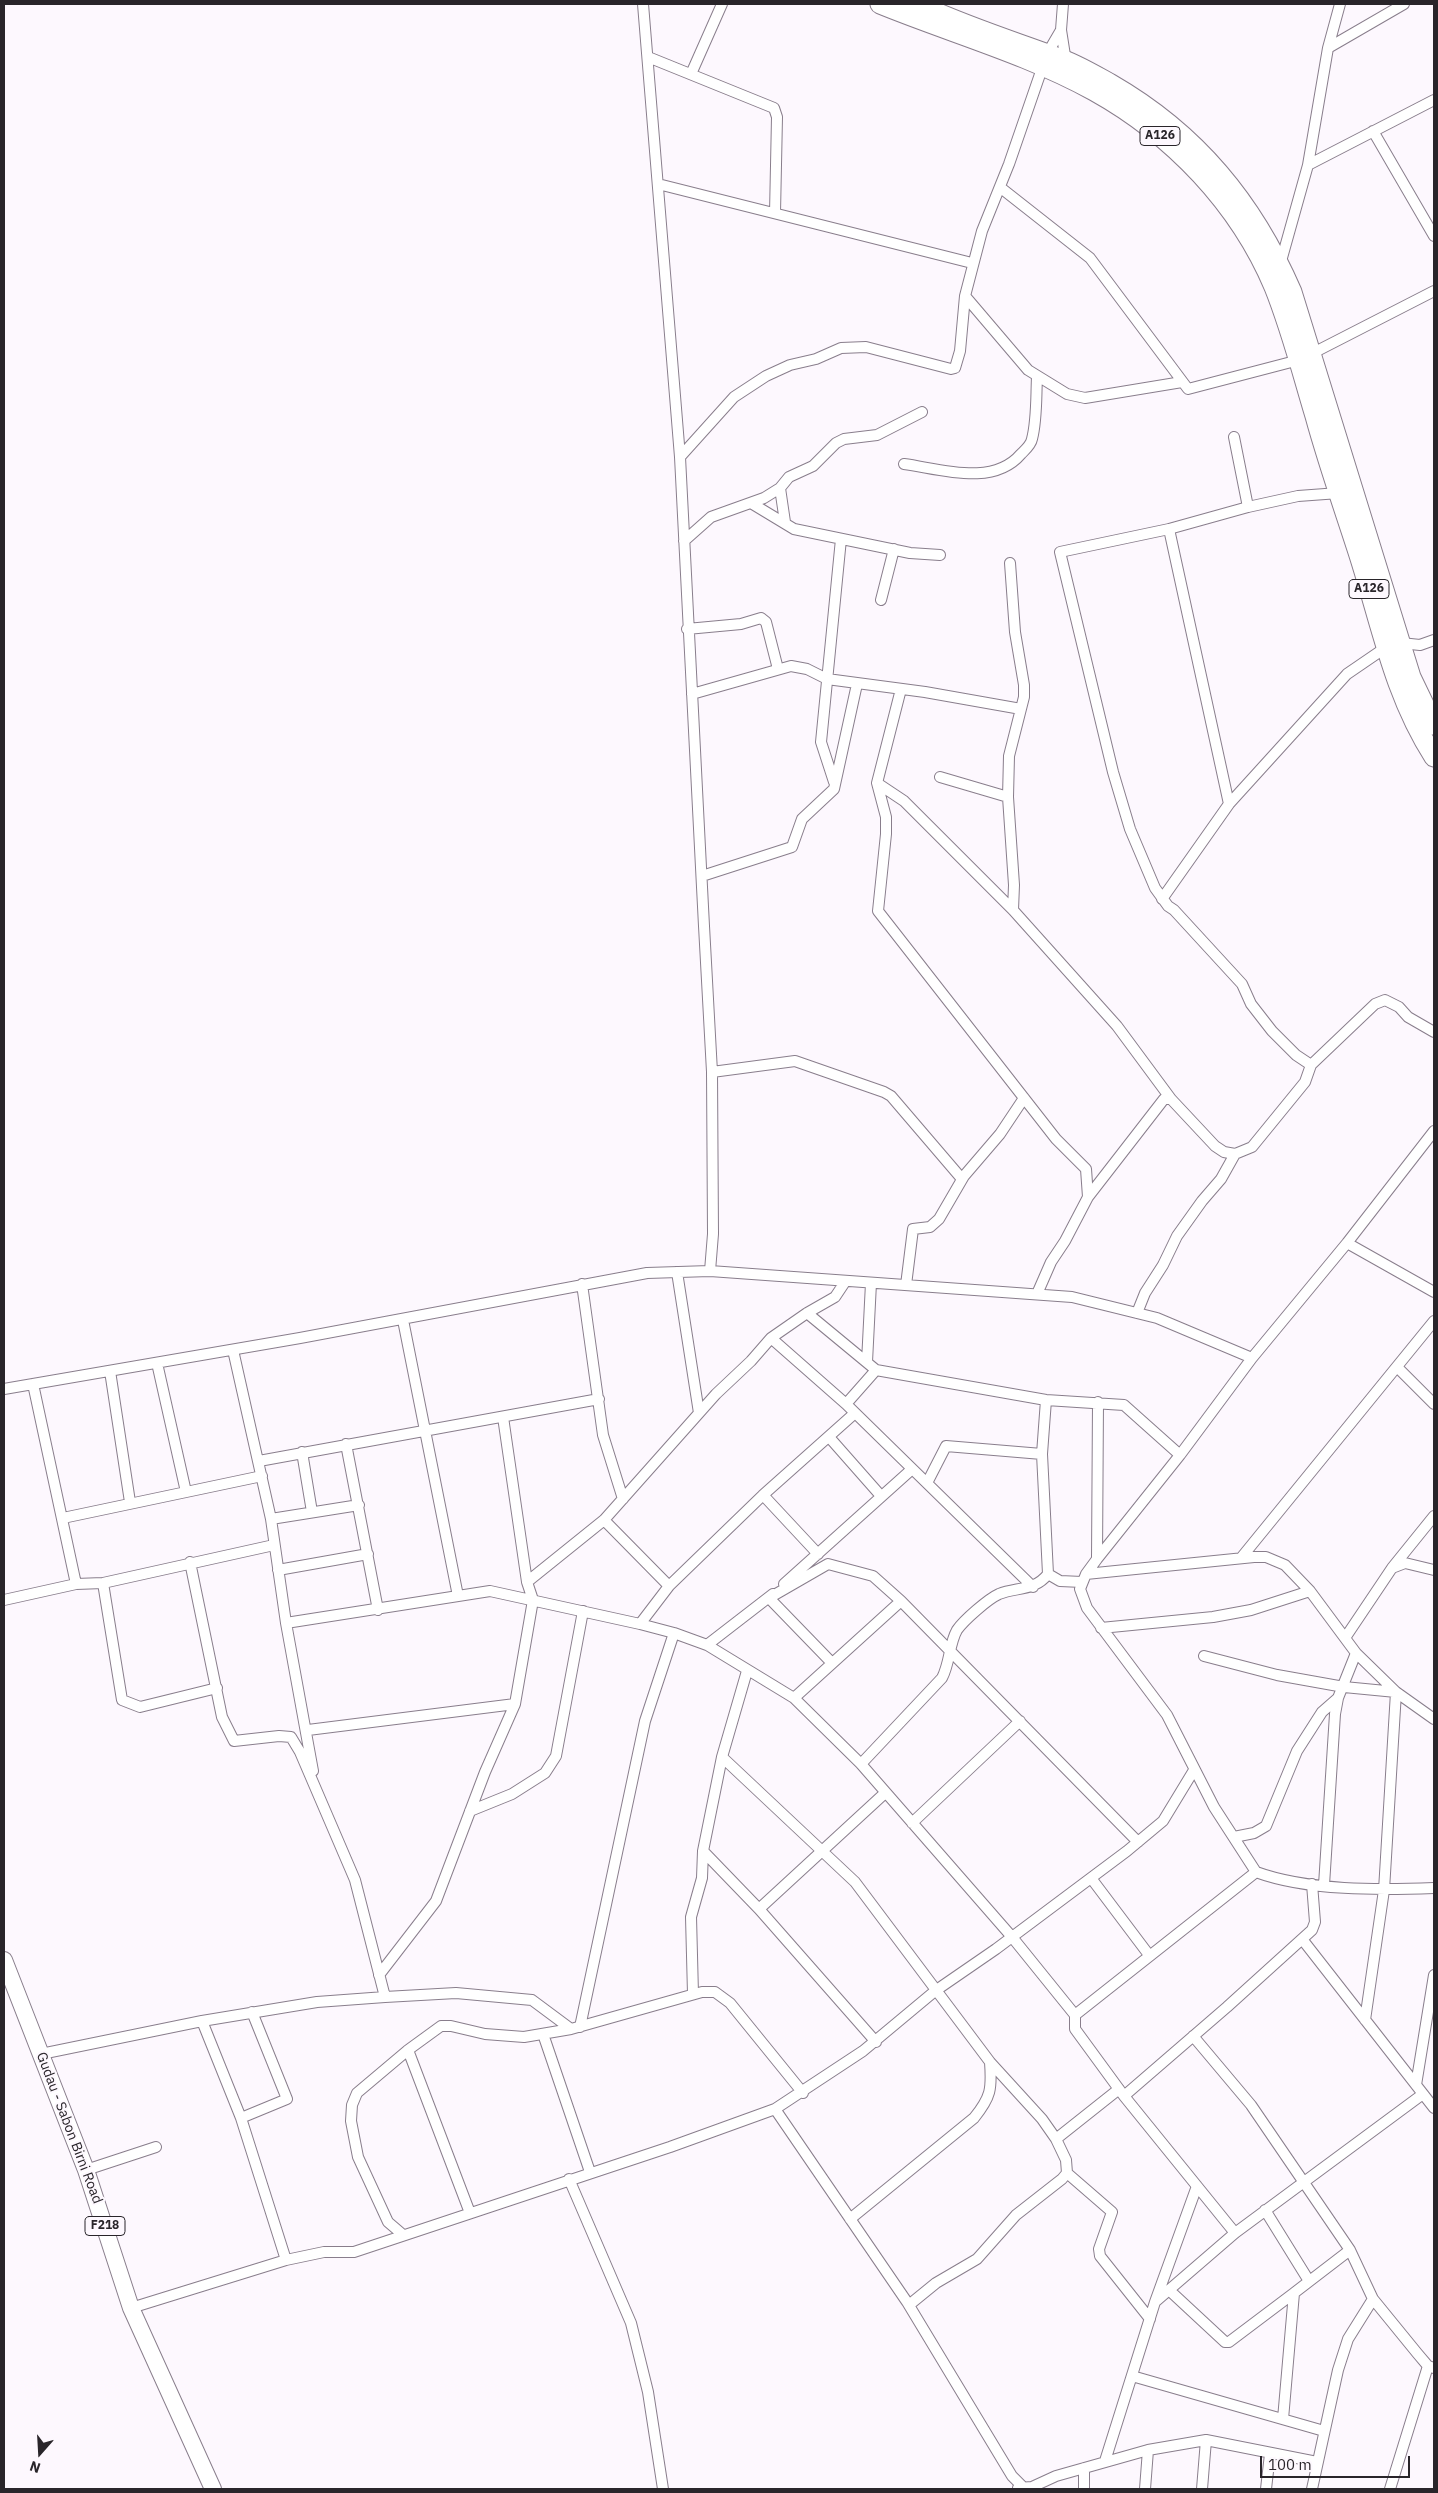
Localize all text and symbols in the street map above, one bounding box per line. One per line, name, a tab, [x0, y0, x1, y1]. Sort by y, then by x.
road number: A126	[1140, 126, 1180, 146]
road number: A126	[1349, 580, 1389, 598]
street label: Gudau - Sabon Birni Road	[32, 2050, 106, 2206]
road number: F218	[85, 2216, 125, 2236]
north arrow	[15, 2428, 65, 2478]
scale bar	[1263, 2446, 1413, 2478]
text: 100 m	[1268, 2455, 1312, 2474]
text: N	[27, 2457, 43, 2477]

